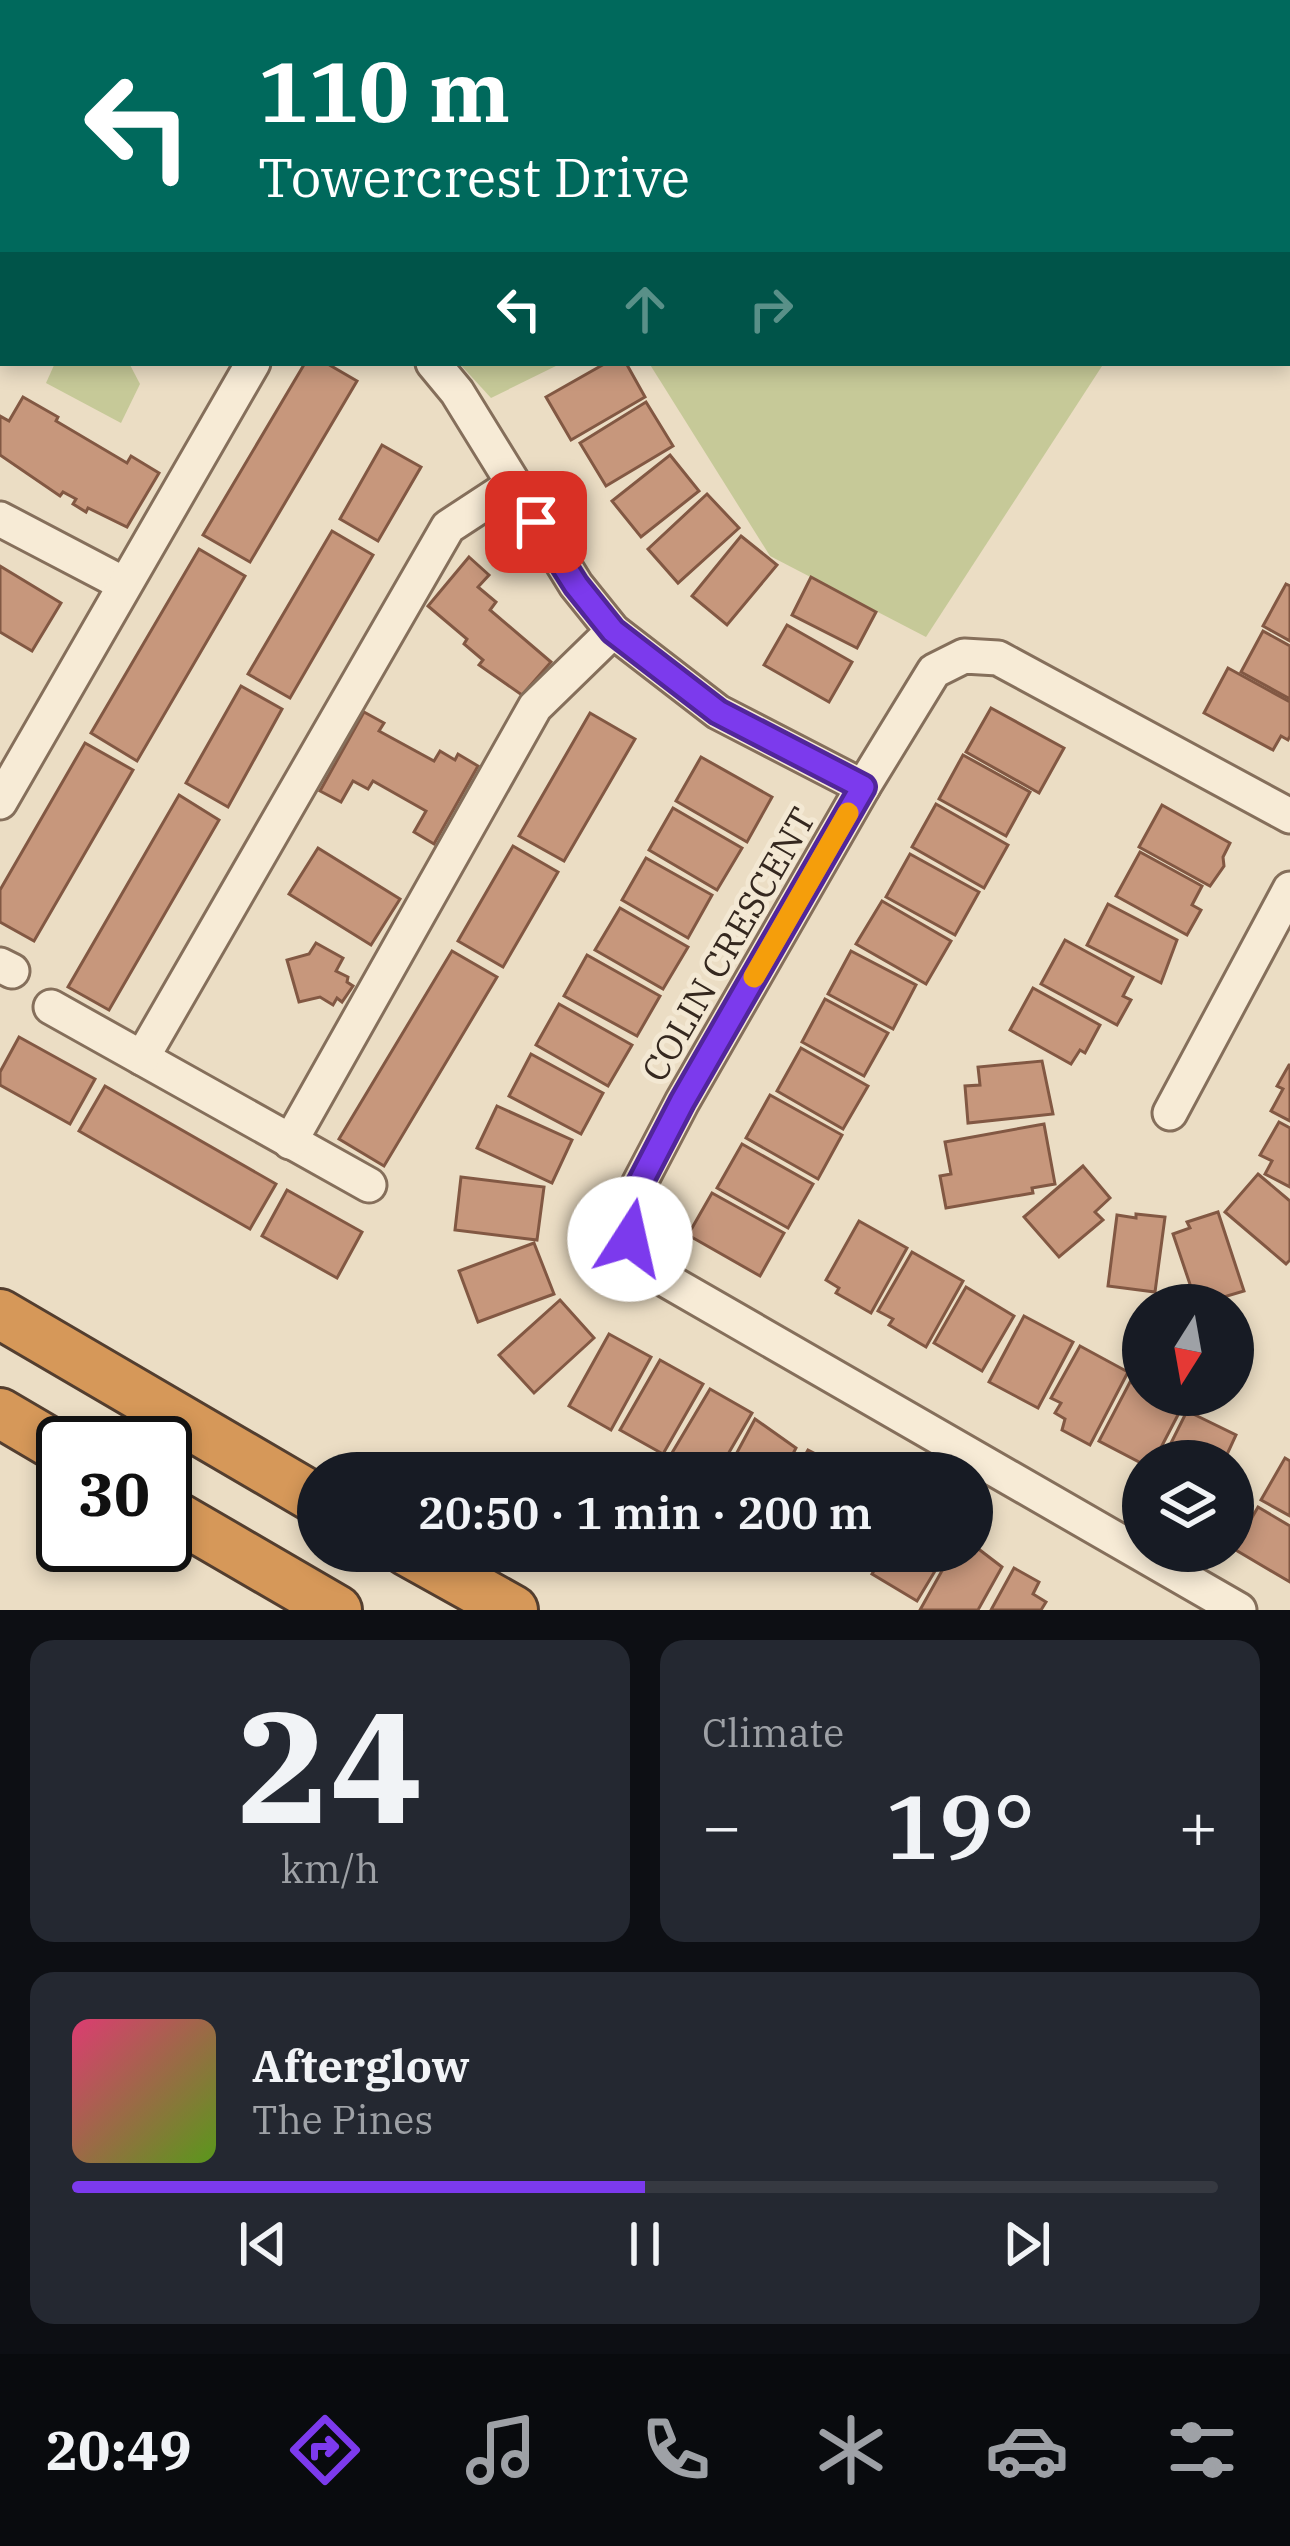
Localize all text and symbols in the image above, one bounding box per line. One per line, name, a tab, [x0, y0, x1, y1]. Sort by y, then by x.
text: 110 m	[258, 36, 510, 145]
icon: left	[60, 48, 216, 204]
text: Towercrest Drive	[258, 142, 690, 212]
icon: left	[486, 276, 552, 342]
icon: ahead	[612, 276, 678, 342]
icon: right	[738, 276, 804, 342]
pin	[485, 471, 587, 573]
icon: arrive	[503, 489, 569, 555]
street label: COLIN CRESCENT	[630, 799, 826, 1089]
position arrow	[567, 1176, 693, 1302]
north arrow	[1122, 1284, 1254, 1416]
map controls	[1122, 1284, 1254, 1572]
speed limit sign: 30	[36, 1416, 192, 1572]
button: layers	[1122, 1440, 1254, 1572]
text: 20:50 · 1 min · 200 m	[418, 1483, 872, 1541]
text: 24	[236, 1663, 424, 1866]
text: Climate	[702, 1707, 844, 1758]
text: 19°	[885, 1767, 1035, 1884]
text: −	[702, 1782, 742, 1868]
text: +	[1178, 1782, 1218, 1868]
text: km/h	[281, 1843, 379, 1894]
text: Afterglow	[252, 2036, 470, 2094]
text: The Pines	[252, 2094, 433, 2145]
icon: previous	[230, 2211, 296, 2277]
icon: pause	[612, 2211, 678, 2277]
icon: next	[994, 2211, 1060, 2277]
icon: directions	[283, 2408, 367, 2492]
icon: music	[459, 2408, 543, 2492]
icon: phone	[634, 2408, 718, 2492]
icon: climate	[809, 2408, 893, 2492]
icon: car	[985, 2408, 1069, 2492]
icon: filters	[1160, 2408, 1244, 2492]
text: 20:49	[46, 2415, 192, 2485]

